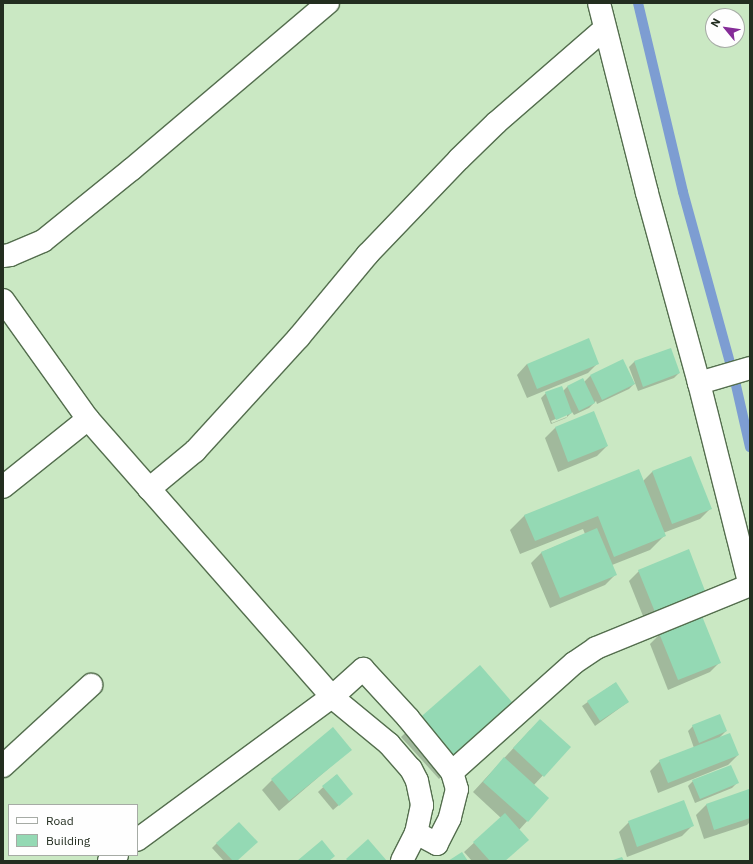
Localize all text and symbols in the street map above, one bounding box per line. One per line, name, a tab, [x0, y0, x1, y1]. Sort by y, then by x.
north arrow	[705, 8, 745, 48]
text: N	[707, 16, 723, 30]
legend	[8, 804, 138, 856]
text: Road	[46, 813, 74, 828]
text: Building	[46, 833, 90, 848]

